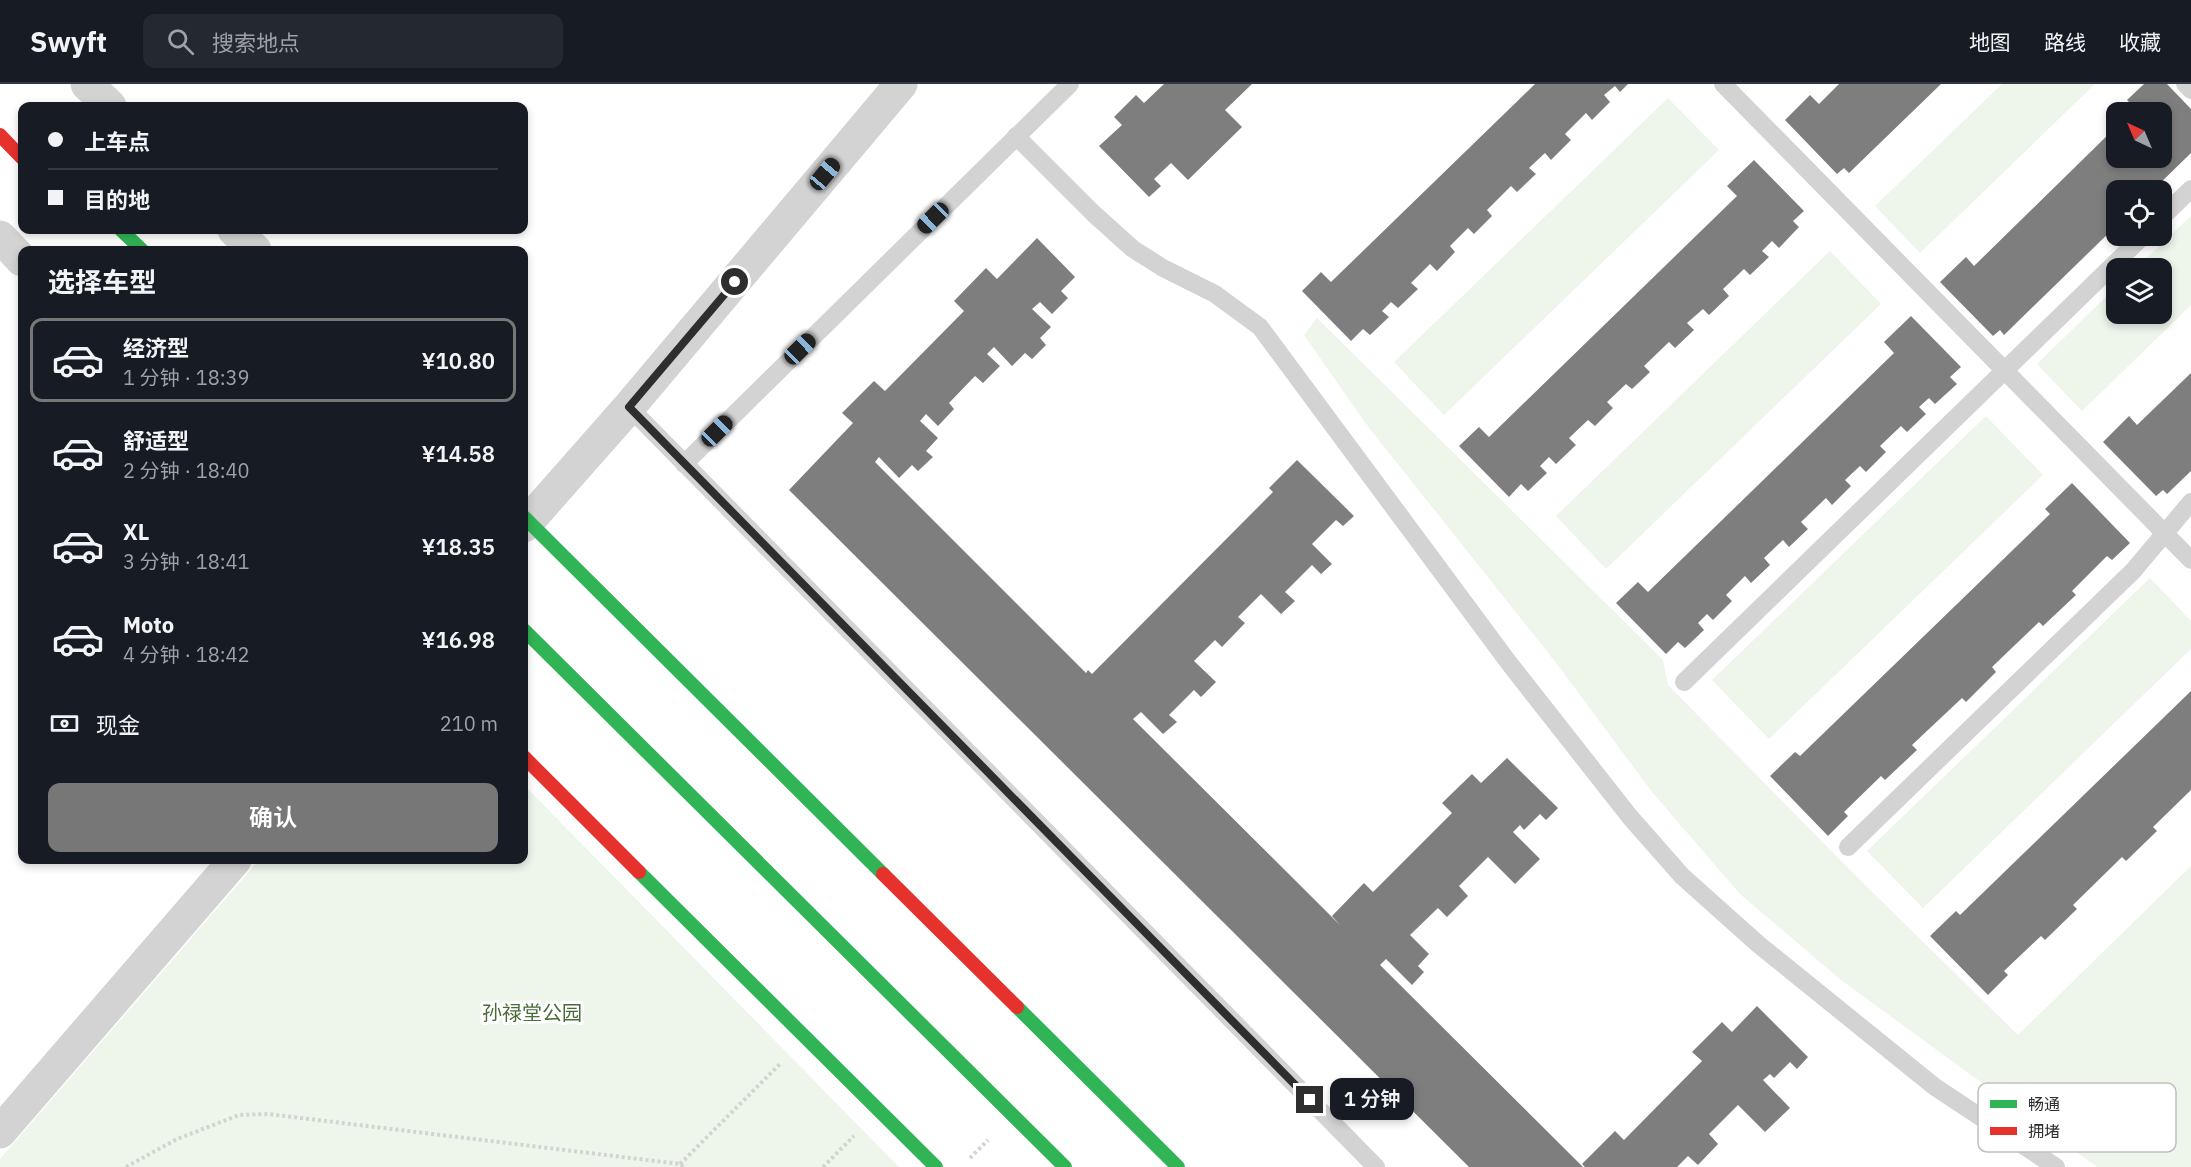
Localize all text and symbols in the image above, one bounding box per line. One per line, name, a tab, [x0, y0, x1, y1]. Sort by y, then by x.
search box	[143, 14, 563, 68]
text: Swyft	[30, 23, 107, 60]
icon: search	[164, 25, 197, 58]
text: 搜索地点	[212, 28, 300, 57]
text: 地图	[1969, 28, 2011, 56]
text: 路线	[2044, 28, 2086, 56]
text: 收藏	[2119, 28, 2161, 56]
north arrow	[2106, 102, 2172, 168]
map controls	[2106, 102, 2172, 324]
text: 上车点	[84, 127, 150, 156]
car	[807, 154, 843, 194]
button: locate	[2106, 180, 2172, 246]
text: 目的地	[84, 185, 150, 214]
car	[914, 199, 952, 237]
button: layers	[2106, 258, 2172, 324]
text: 选择车型	[48, 264, 156, 299]
route start	[721, 268, 748, 295]
car	[781, 330, 819, 368]
icon: car	[51, 333, 105, 387]
text: 经济型	[123, 333, 189, 362]
text: ¥10.80	[422, 346, 495, 375]
text: 1 分钟 · 18:39	[123, 364, 250, 391]
car	[698, 412, 736, 450]
icon: car	[51, 426, 105, 480]
text: 舒适型	[123, 426, 189, 455]
text: ¥14.58	[422, 439, 495, 468]
text: 2 分钟 · 18:40	[123, 457, 250, 484]
text: XL	[123, 517, 149, 546]
icon: car	[51, 519, 105, 573]
text: ¥18.35	[422, 532, 495, 561]
text: 3 分钟 · 18:41	[123, 548, 250, 575]
text: Moto	[123, 610, 174, 639]
icon: car	[51, 612, 105, 666]
text: ¥16.98	[422, 625, 495, 654]
text: 4 分钟 · 18:42	[123, 641, 250, 668]
icon: cash	[48, 707, 81, 740]
text: 现金	[96, 710, 140, 739]
text: 210 m	[440, 710, 498, 737]
button: 确认	[48, 783, 498, 852]
park label: 孙禄堂公园	[482, 999, 582, 1026]
callout: 1 分钟	[1331, 1079, 1415, 1121]
legend	[1978, 1083, 2176, 1152]
text: 1 分钟	[1344, 1085, 1400, 1112]
route end	[1296, 1086, 1323, 1113]
text: 畅通	[2028, 1094, 2060, 1114]
text: 拥堵	[2028, 1121, 2060, 1141]

